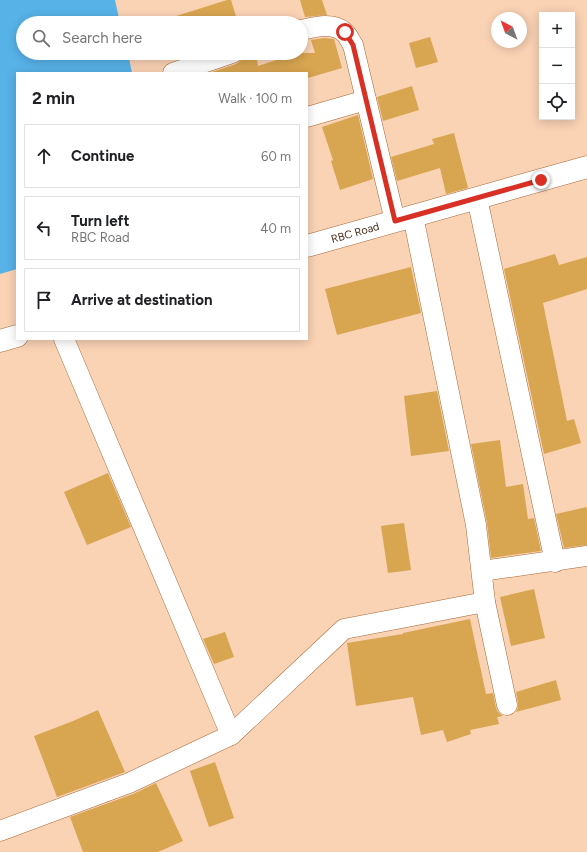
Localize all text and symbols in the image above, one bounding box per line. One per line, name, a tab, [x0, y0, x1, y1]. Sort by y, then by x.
north arrow	[491, 12, 527, 48]
map controls	[539, 12, 575, 120]
button: +	[539, 12, 575, 48]
search box	[16, 16, 308, 60]
route start	[336, 23, 354, 41]
icon: search	[30, 27, 52, 49]
text: Search here	[62, 29, 142, 47]
button: −	[539, 48, 575, 84]
button: locate	[539, 84, 575, 120]
text: 2 min	[32, 88, 75, 108]
text: Walk · 100 m	[218, 91, 292, 106]
icon: ahead	[33, 145, 55, 167]
text: Continue	[71, 147, 134, 165]
text: 60 m	[261, 149, 291, 164]
route end	[532, 171, 550, 189]
text: Turn left	[71, 212, 129, 230]
icon: left	[33, 217, 55, 239]
street label: RBC Road	[329, 219, 381, 245]
text: 40 m	[260, 221, 291, 236]
text: RBC Road	[71, 230, 130, 245]
icon: arrive	[33, 289, 55, 311]
text: Arrive at destination	[71, 291, 212, 309]

